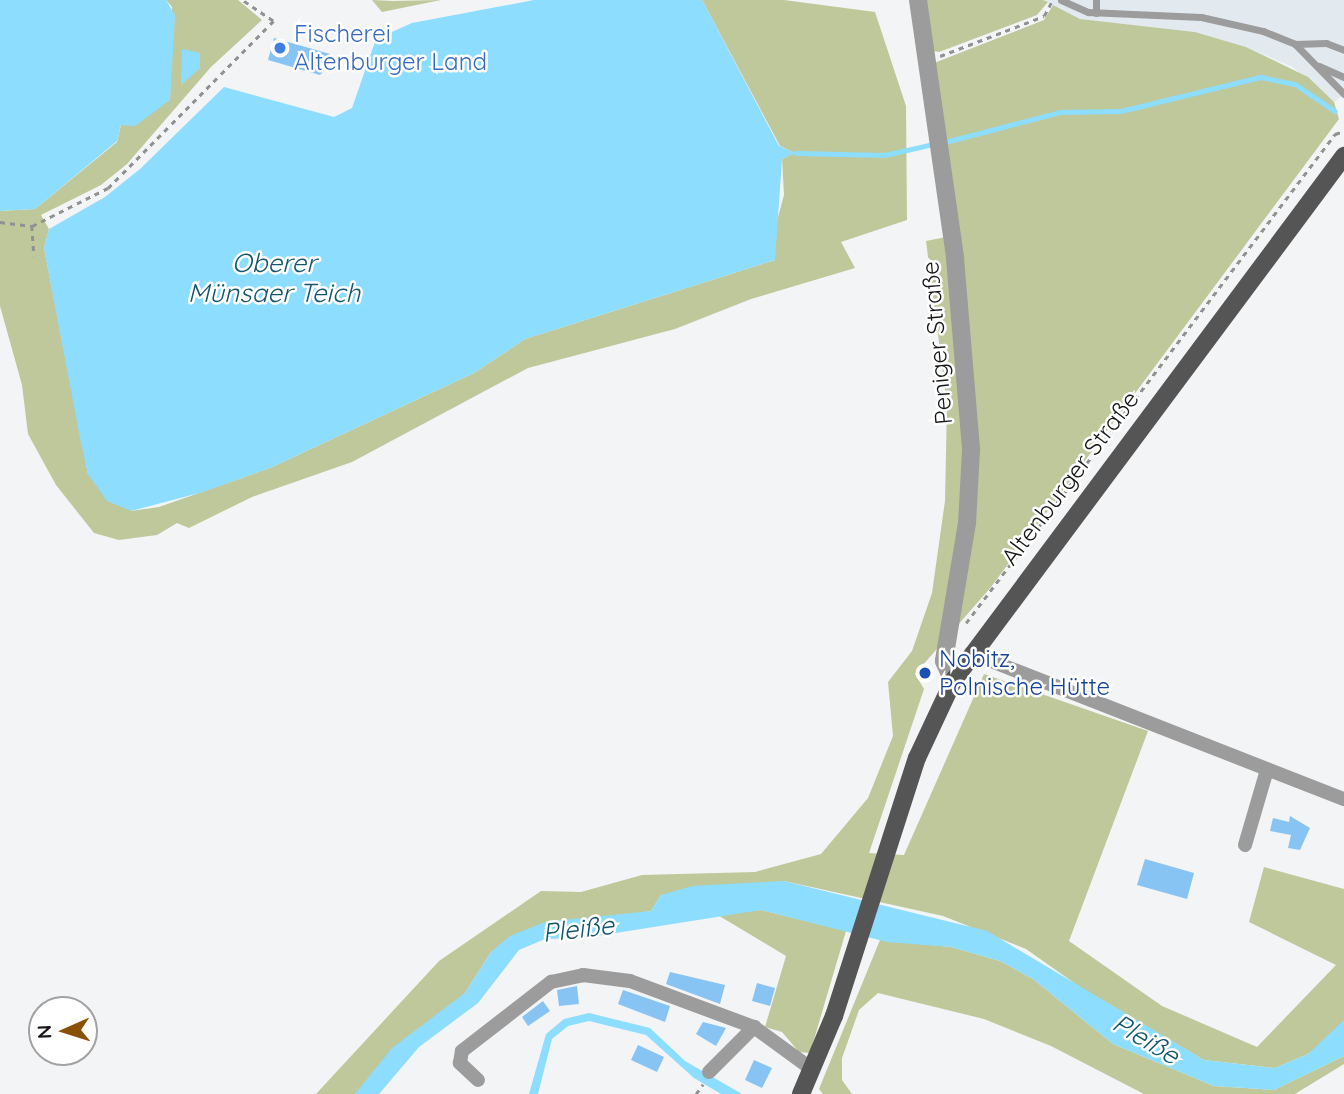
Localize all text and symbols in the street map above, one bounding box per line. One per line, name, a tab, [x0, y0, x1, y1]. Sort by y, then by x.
place label: Fischerei Altenburger Land	[294, 20, 487, 76]
marker: Fischerei Altenburger Land	[272, 40, 288, 56]
water label: Oberer Münsaer Teich	[188, 247, 360, 308]
street label: Peniger Straße	[916, 260, 958, 426]
street label: Altenburger Straße	[995, 385, 1145, 571]
place label: Nobitz, Polnische Hütte	[939, 645, 1110, 701]
marker: Nobitz, Polnische Hütte	[917, 665, 933, 681]
water label: Pleiße	[540, 909, 616, 949]
north arrow	[28, 996, 98, 1066]
water label: Pleiße	[1107, 1007, 1185, 1071]
text: N	[32, 1024, 56, 1040]

